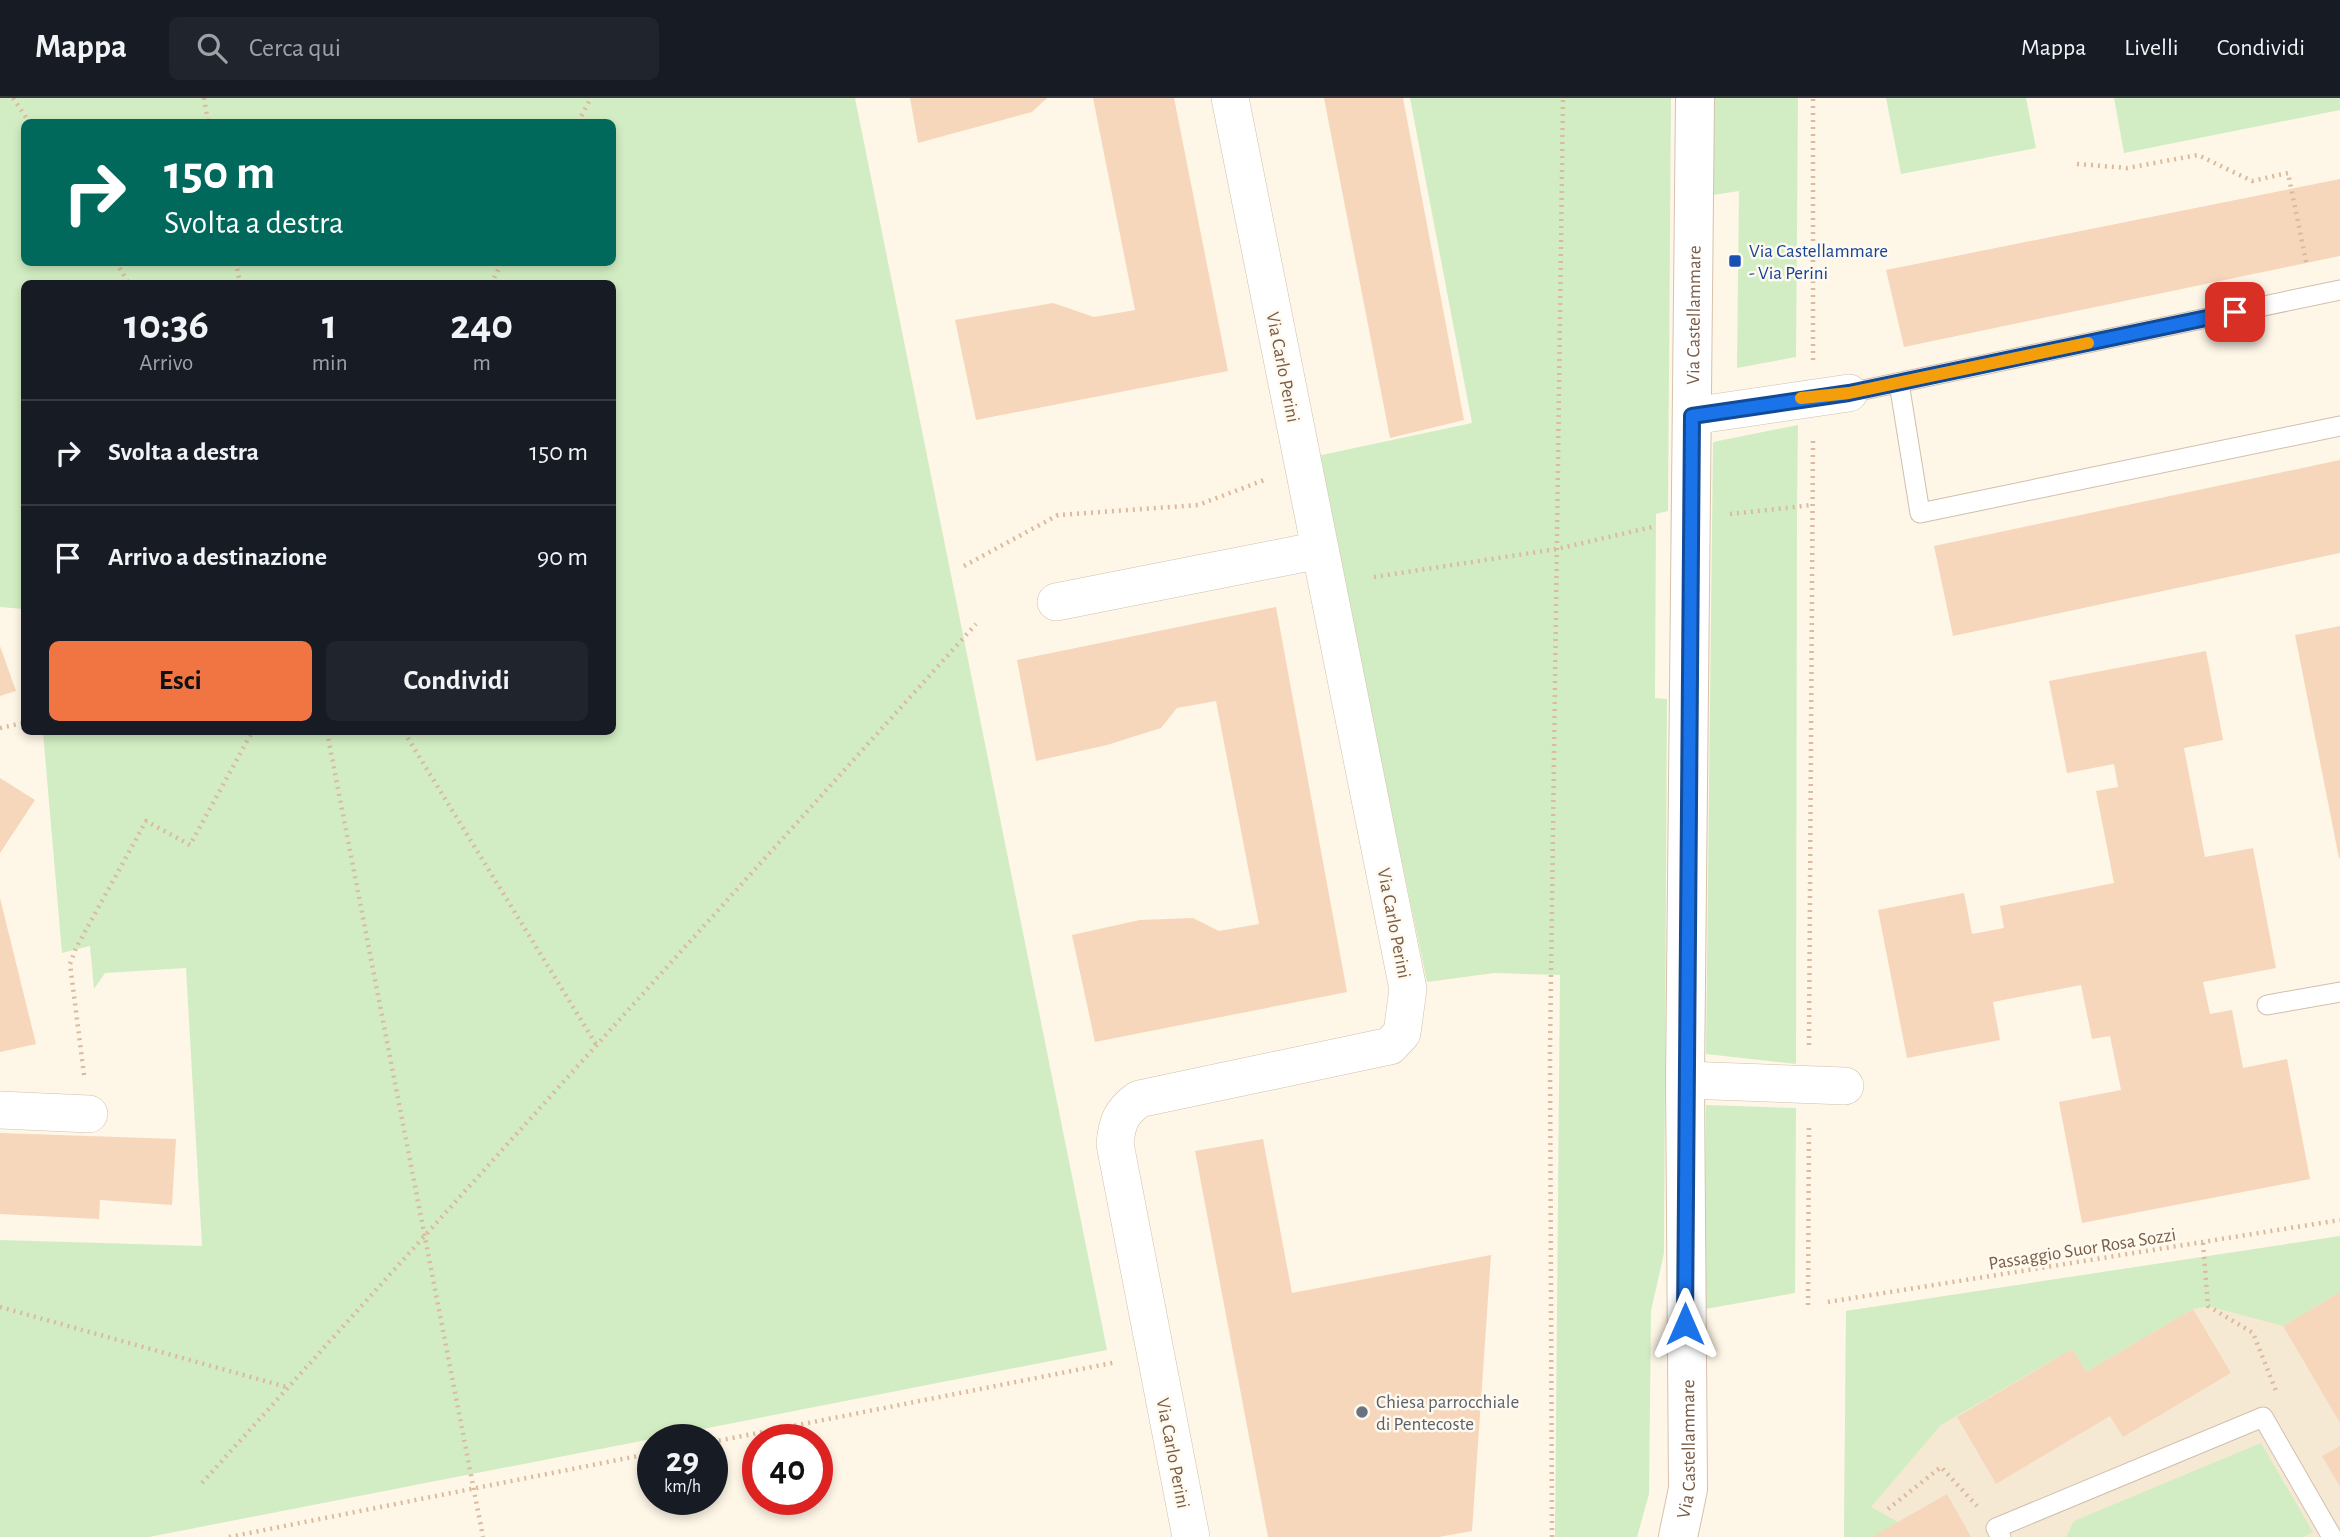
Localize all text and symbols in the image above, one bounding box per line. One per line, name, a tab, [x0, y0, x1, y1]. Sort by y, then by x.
search box	[169, 17, 659, 80]
icon: search	[193, 29, 231, 67]
text: Mappa	[35, 31, 127, 64]
text: Cerca qui	[249, 35, 341, 61]
text: Mappa	[2021, 36, 2086, 60]
text: Livelli	[2124, 36, 2179, 60]
text: Condividi	[2217, 36, 2305, 60]
icon: right	[49, 147, 140, 238]
text: 150 m	[164, 149, 275, 198]
text: Svolta a destra	[164, 207, 344, 239]
place label: Via Castellammare - Via Perini	[1749, 242, 1888, 283]
street label: Via Castellammare	[1684, 245, 1704, 385]
marker: Via Castellammare - Via Perini	[1727, 253, 1743, 269]
pin	[2205, 282, 2265, 342]
icon: arrive	[2216, 293, 2254, 331]
text: 10:36	[124, 304, 209, 346]
text: 1	[322, 304, 337, 346]
text: 240	[450, 304, 513, 346]
street label: Via Carlo Perini	[1263, 311, 1303, 424]
text: Arrivo	[139, 352, 193, 375]
text: min	[312, 352, 348, 375]
text: m	[473, 352, 491, 375]
icon: right	[49, 434, 87, 472]
text: Svolta a destra	[108, 439, 259, 465]
text: 150 m	[529, 439, 588, 465]
icon: arrive	[49, 539, 87, 577]
text: Arrivo a destinazione	[108, 544, 327, 570]
text: 90 m	[537, 544, 588, 570]
button: Esci	[49, 641, 312, 721]
button: Condividi	[326, 641, 588, 721]
street label: Via Carlo Perini	[1374, 867, 1414, 980]
street label: Passaggio Suor Rosa Sozzi	[1987, 1225, 2177, 1274]
position arrow	[1648, 1287, 1722, 1361]
street label: Via Castellammare	[1674, 1379, 1699, 1520]
place label: Chiesa parrocchiale di Pentecoste	[1376, 1393, 1519, 1434]
street label: Via Carlo Perini	[1153, 1397, 1193, 1510]
marker: Chiesa parrocchiale di Pentecoste	[1354, 1404, 1370, 1420]
speed limit sign: 40	[742, 1424, 833, 1515]
text: 29	[666, 1443, 699, 1478]
text: km/h	[664, 1478, 701, 1496]

